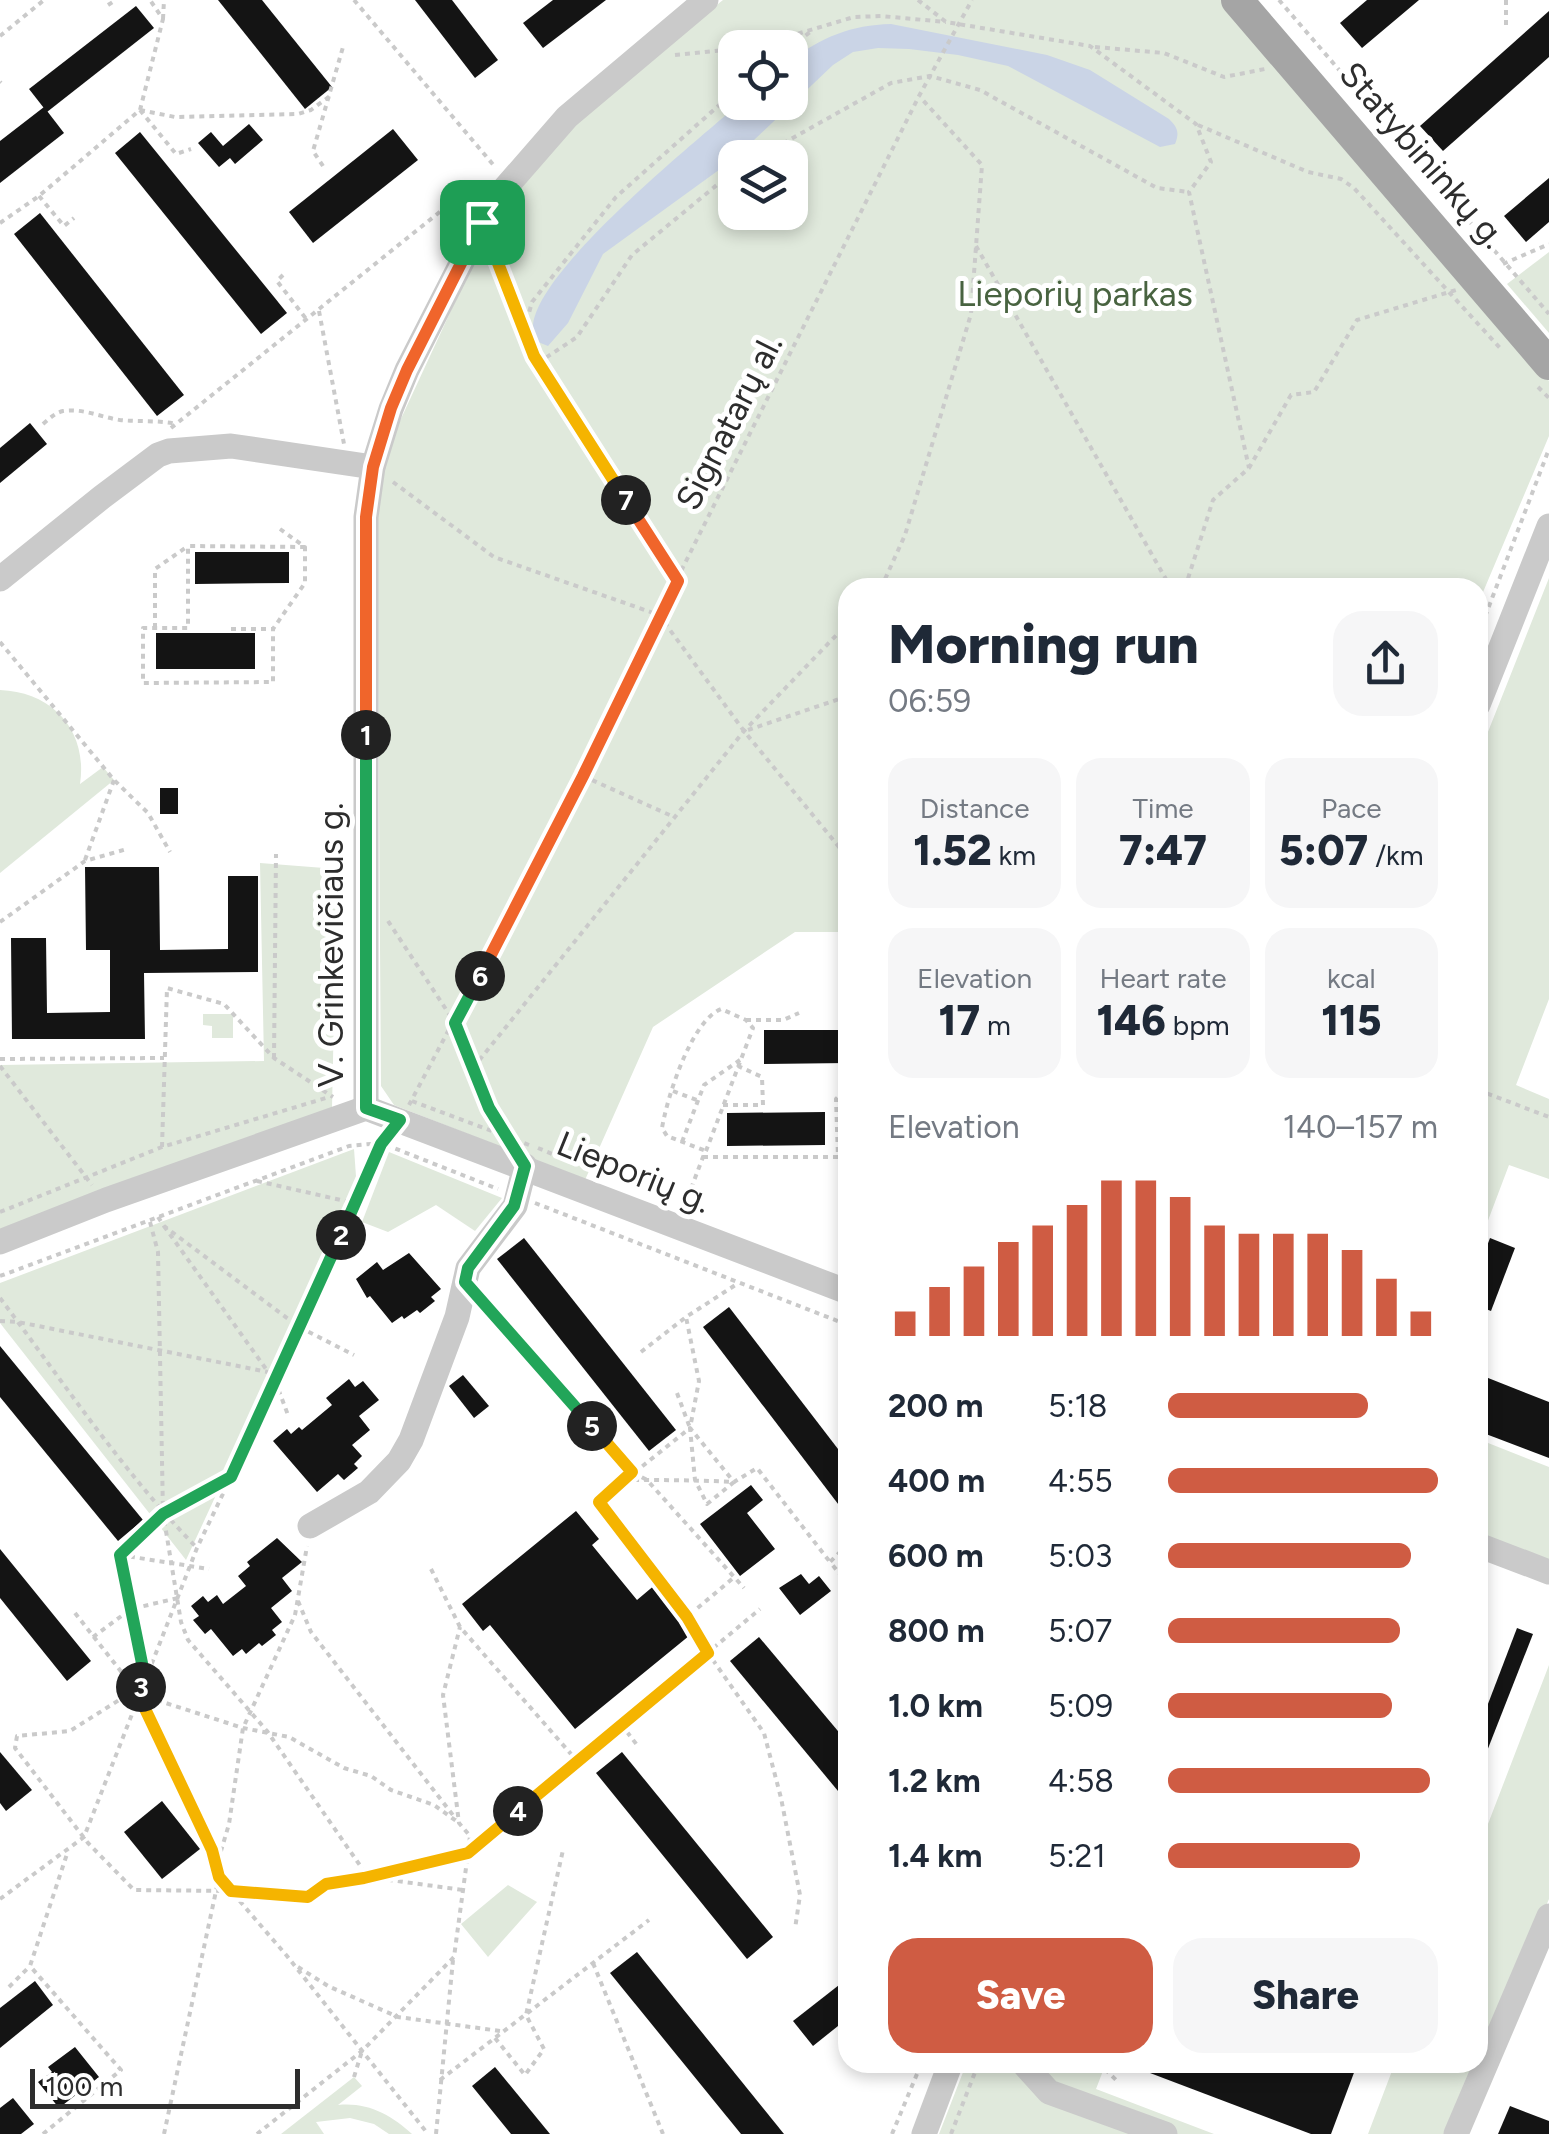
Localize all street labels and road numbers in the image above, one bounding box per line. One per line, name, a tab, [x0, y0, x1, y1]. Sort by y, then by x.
street label: Statybininkų g.	[1331, 53, 1515, 257]
street label: Signatarų al.	[667, 327, 791, 517]
street label: V. Grinkevičiaus g.	[310, 802, 352, 1088]
street label: Lieporių g.	[551, 1122, 717, 1222]

